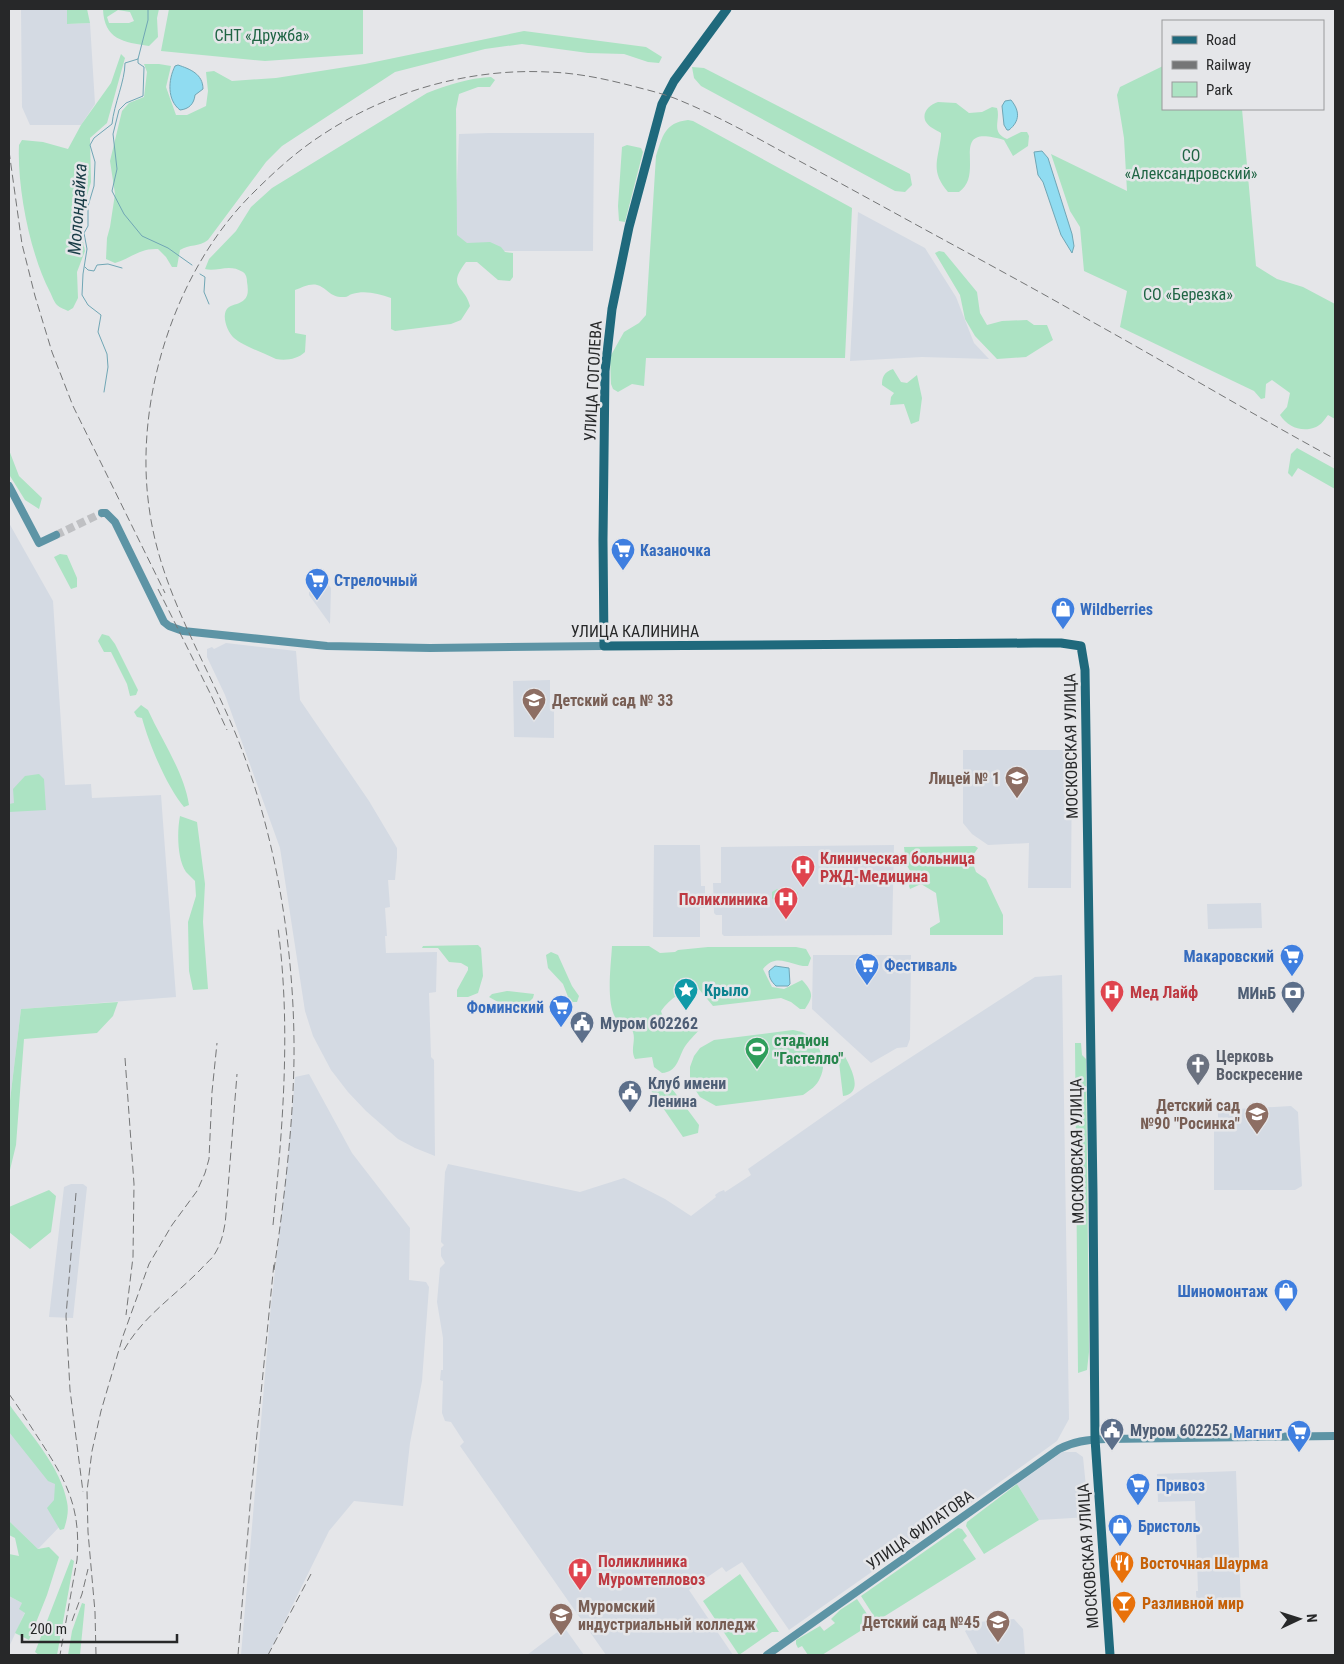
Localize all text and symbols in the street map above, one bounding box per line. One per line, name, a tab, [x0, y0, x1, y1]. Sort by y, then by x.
legend	[1162, 20, 1324, 110]
park label: СНТ «Дружба»	[215, 26, 310, 45]
text: Road	[1206, 31, 1236, 49]
text: Railway	[1206, 56, 1251, 74]
text: Park	[1206, 81, 1233, 99]
park label: СО «Александровский»	[1124, 146, 1258, 183]
water label: Молондайка	[63, 163, 91, 255]
park label: СО «Березка»	[1143, 285, 1233, 304]
street label: УЛИЦА ГОГОЛЕВА	[580, 320, 606, 442]
supermarket icon: Казаночка	[610, 537, 636, 571]
place label: Казаночка	[640, 541, 711, 560]
supermarket icon: Стрелочный	[304, 567, 330, 601]
place label: Стрелочный	[334, 571, 417, 590]
shop icon: Wildberries	[1050, 596, 1076, 630]
place label: Wildberries	[1080, 600, 1153, 619]
street label: УЛИЦА КАЛИНИНА	[571, 622, 699, 641]
street label: МОСКОВСКАЯ УЛИЦА	[1060, 673, 1082, 819]
school or university icon: Детский сад № 33	[521, 687, 547, 721]
place label: Детский сад № 33	[552, 691, 673, 710]
school or university icon: Лицей № 1	[1004, 765, 1030, 799]
place label: Лицей № 1	[928, 769, 1000, 788]
place label: Клиническая больница РЖД-Медицина	[820, 849, 975, 886]
hospital icon: Клиническая больница РЖД-Медицина	[790, 854, 816, 888]
hospital icon: Поликлиника	[773, 886, 799, 920]
place label: Поликлиника	[679, 890, 768, 909]
supermarket icon: Макаровский	[1279, 943, 1305, 977]
place label: Макаровский	[1183, 947, 1274, 966]
supermarket icon: Фестиваль	[854, 952, 880, 986]
place label: Фестиваль	[884, 956, 957, 975]
place icon: Крыло	[673, 977, 699, 1011]
hospital icon: Мед Лайф	[1099, 979, 1125, 1013]
bank icon: МИнБ	[1280, 980, 1306, 1014]
place label: Крыло	[704, 981, 749, 1000]
place label: Мед Лайф	[1130, 983, 1198, 1002]
place label: МИнБ	[1237, 984, 1276, 1003]
supermarket icon: Фоминский	[548, 994, 574, 1028]
place label: Фоминский	[466, 998, 544, 1017]
public building icon: Муром 602262	[569, 1010, 595, 1044]
place label: Муром 602262	[600, 1014, 698, 1033]
place label: стадион "Гастелло"	[774, 1031, 843, 1068]
sports icon: стадион "Гастелло"	[744, 1036, 770, 1070]
place label: Церковь Воскресение	[1216, 1047, 1303, 1084]
church icon: Церковь Воскресение	[1185, 1052, 1211, 1086]
place label: Клуб имени Ленина	[648, 1074, 726, 1111]
street label: МОСКОВСКАЯ УЛИЦА	[1066, 1078, 1088, 1224]
public building icon: Клуб имени Ленина	[617, 1079, 643, 1113]
place label: Детский сад №90 "Росинка"	[1140, 1096, 1240, 1133]
school or university icon: Детский сад №90 "Росинка"	[1244, 1101, 1270, 1135]
shop icon: Шиномонтаж	[1273, 1278, 1299, 1312]
place label: Шиномонтаж	[1177, 1282, 1268, 1301]
public building icon: Муром 602252	[1099, 1417, 1125, 1451]
supermarket icon: Магнит	[1286, 1419, 1312, 1453]
place label: Муром 602252	[1130, 1421, 1228, 1440]
place label: Магнит	[1233, 1423, 1282, 1442]
supermarket icon: Привоз	[1125, 1472, 1151, 1506]
place label: Привоз	[1156, 1476, 1205, 1495]
street label: МОСКОВСКАЯ УЛИЦА	[1073, 1483, 1103, 1629]
street label: УЛИЦА ФИЛАТОВА	[863, 1486, 977, 1574]
shop icon: Бристоль	[1107, 1513, 1133, 1547]
place label: Бристоль	[1138, 1517, 1201, 1536]
restaurant icon: Восточная Шаурма	[1109, 1550, 1135, 1584]
place label: Поликлиника Муромтепловоз	[598, 1552, 705, 1589]
place label: Восточная Шаурма	[1140, 1554, 1269, 1573]
hospital icon: Поликлиника Муромтепловоз	[567, 1557, 593, 1591]
bar icon: Разливной мир	[1111, 1590, 1137, 1624]
place label: Разливной мир	[1142, 1594, 1244, 1613]
north arrow	[1274, 1594, 1324, 1644]
place label: Муромский индустриальный колледж	[578, 1597, 756, 1634]
school or university icon: Муромский индустриальный колледж	[548, 1602, 574, 1636]
school or university icon: Детский сад №45	[985, 1609, 1011, 1643]
scale bar	[22, 1612, 178, 1644]
place label: Детский сад №45	[862, 1613, 980, 1632]
text: N	[1304, 1613, 1320, 1623]
text: 200 m	[30, 1620, 67, 1638]

